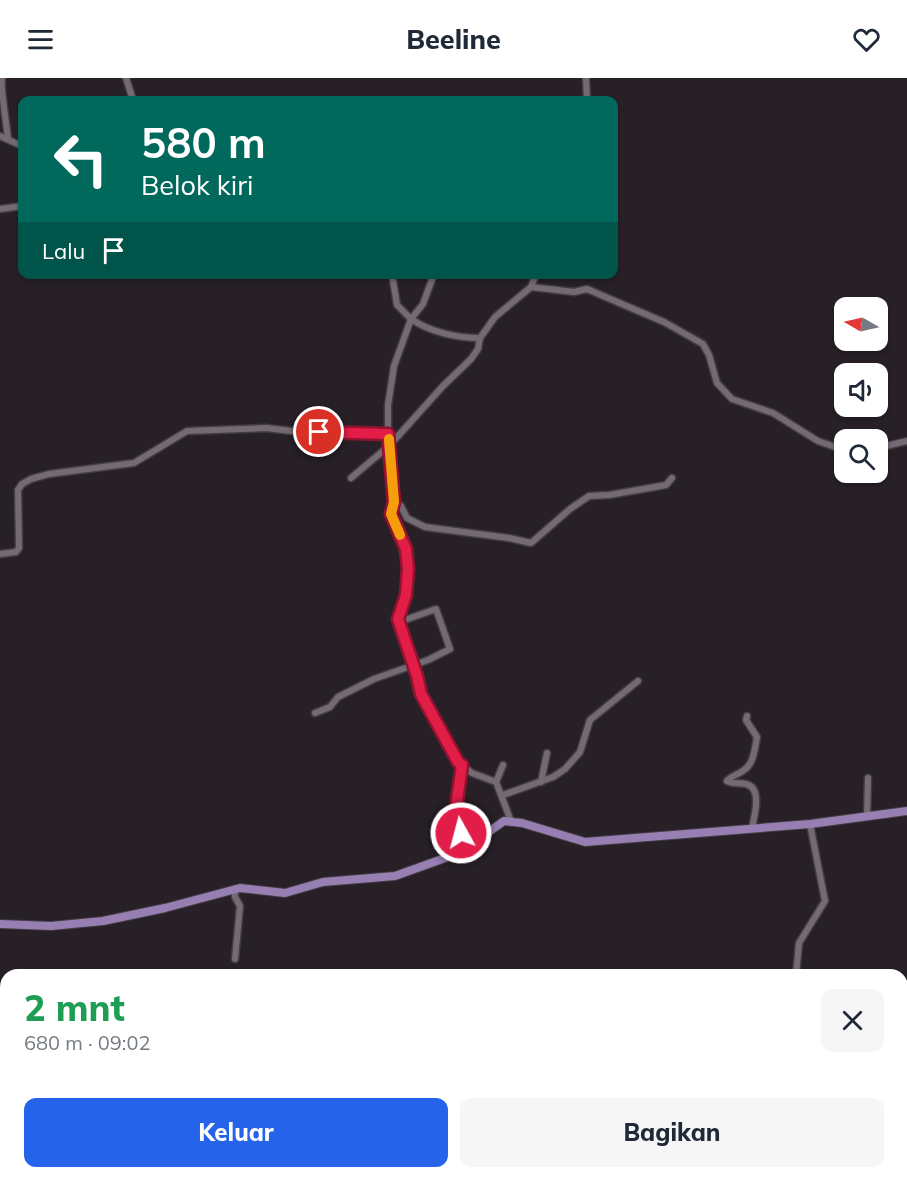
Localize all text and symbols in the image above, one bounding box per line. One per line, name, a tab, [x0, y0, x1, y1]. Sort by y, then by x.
text: Beeline	[406, 22, 501, 56]
icon: menu	[24, 23, 57, 56]
icon: heart	[850, 23, 883, 56]
text: 580 m	[141, 116, 266, 169]
icon: left	[42, 120, 120, 198]
text: Belok kiri	[141, 168, 253, 202]
icon: arrive	[97, 234, 130, 267]
text: Lalu	[42, 237, 85, 265]
north arrow	[834, 297, 888, 351]
map controls	[834, 297, 888, 483]
button: sound	[834, 363, 888, 417]
pin	[293, 406, 344, 457]
icon: arrive	[302, 415, 335, 448]
button: search	[834, 429, 888, 483]
position arrow	[429, 801, 493, 865]
text: 2 mnt	[24, 985, 125, 1030]
button: close	[821, 989, 884, 1052]
text: 680 m · 09:02	[24, 1030, 150, 1055]
button: Keluar	[24, 1098, 448, 1167]
button: Bagikan	[460, 1098, 884, 1167]

